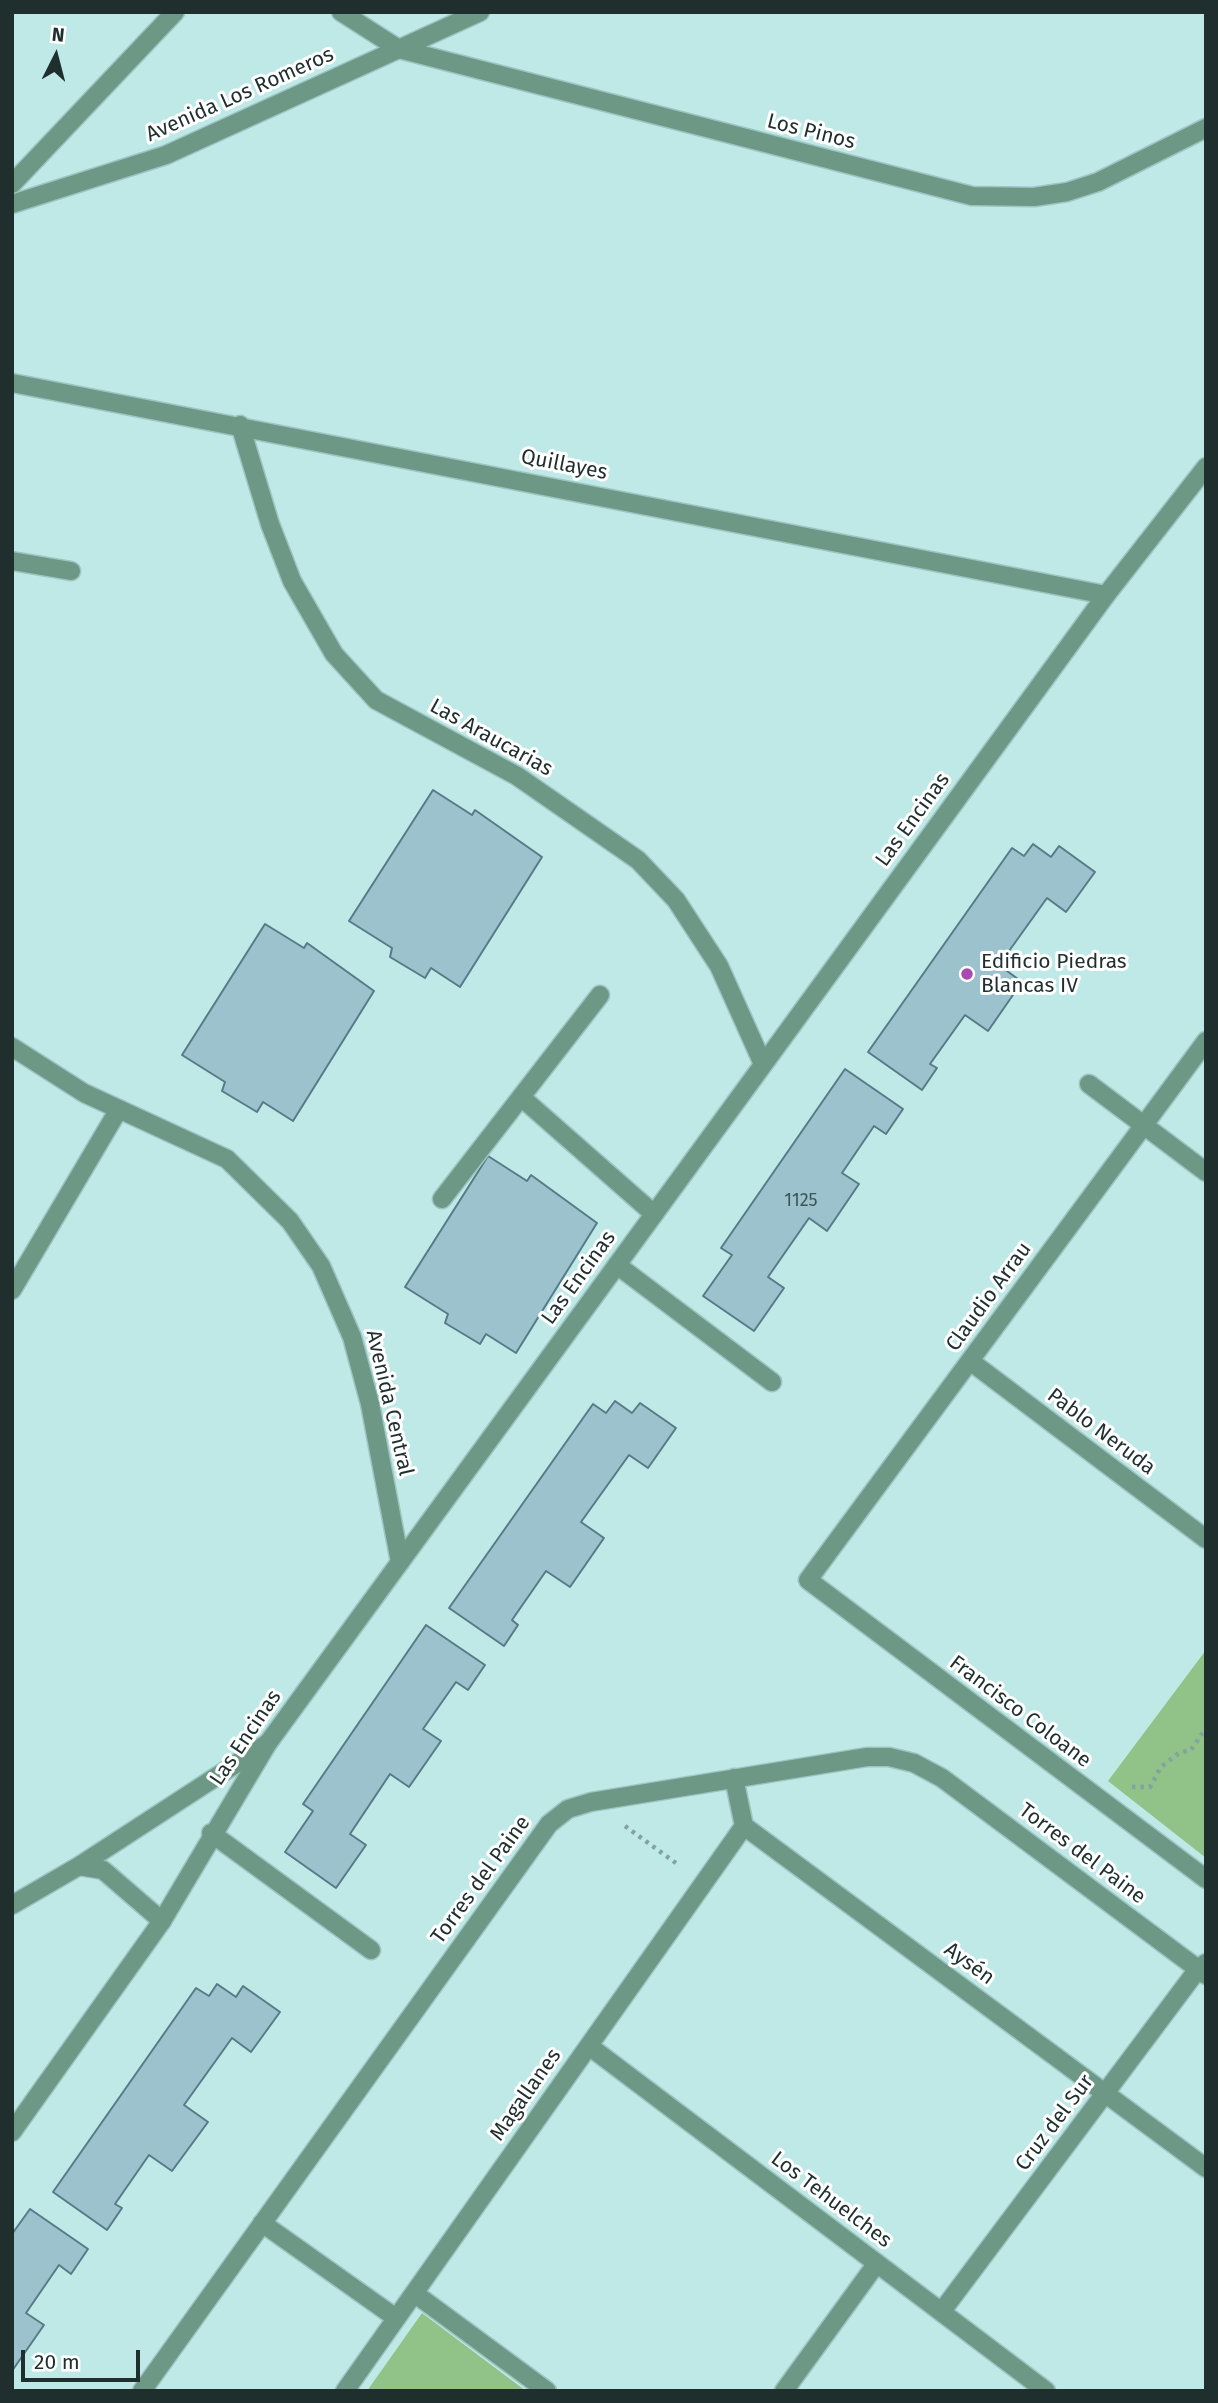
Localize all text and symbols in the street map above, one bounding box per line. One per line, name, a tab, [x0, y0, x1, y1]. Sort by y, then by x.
north arrow	[21, 21, 91, 91]
text: N	[51, 23, 66, 47]
street label: Avenida Los Romeros	[142, 42, 338, 148]
street label: Los Pinos	[764, 109, 858, 155]
street label: Quillayes	[519, 444, 609, 486]
street label: Las Araucarias	[425, 694, 557, 782]
street label: Las Encinas	[871, 768, 955, 872]
place label: Edificio Piedras Blancas IV	[981, 949, 1127, 999]
marker: Edificio Piedras Blancas IV	[959, 966, 975, 982]
house number: 1125	[784, 1190, 818, 1212]
street label: Las Encinas	[537, 1226, 621, 1330]
street label: Claudio Arrau	[941, 1238, 1037, 1356]
street label: Avenida Central	[360, 1328, 418, 1478]
street label: Pablo Neruda	[1042, 1383, 1160, 1481]
street label: Francisco Coloane	[944, 1651, 1096, 1773]
street label: Las Encinas	[205, 1686, 287, 1790]
street label: Torres del Paine	[1014, 1798, 1150, 1910]
street label: Torres del Paine	[426, 1811, 536, 1949]
street label: Aysén	[939, 1937, 999, 1991]
street label: Magallanes	[485, 2044, 567, 2146]
street label: Cruz del Sur	[1011, 2070, 1099, 2176]
street label: Los Tehuelches	[766, 2147, 896, 2253]
scale bar	[24, 2336, 144, 2380]
text: 20 m	[34, 2349, 80, 2375]

